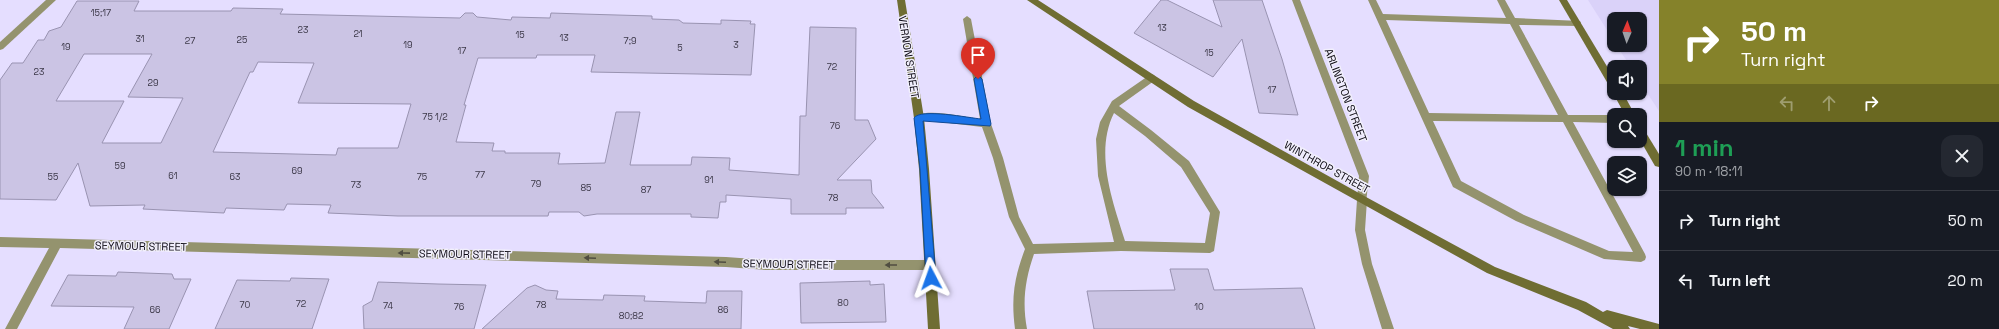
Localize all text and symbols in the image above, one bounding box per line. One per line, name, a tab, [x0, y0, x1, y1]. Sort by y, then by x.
house number: 15;17	[91, 7, 111, 19]
north arrow	[1607, 12, 1647, 52]
map controls	[1607, 12, 1647, 196]
text: 50 m	[1741, 13, 1807, 49]
street label: VERNON STREET	[896, 15, 923, 100]
icon: right	[1675, 16, 1727, 68]
house number: 13	[1157, 22, 1167, 34]
house number: 23	[298, 24, 308, 36]
house number: 21	[353, 28, 363, 40]
house number: 15	[515, 29, 525, 41]
house number: 13	[559, 32, 569, 44]
house number: 31	[135, 33, 145, 45]
house number: 25	[237, 34, 247, 46]
house number: 27	[185, 35, 195, 47]
house number: 7;9	[624, 35, 636, 47]
pin	[961, 38, 995, 79]
house number: 19	[403, 39, 413, 51]
house number: 3	[733, 39, 739, 51]
house number: 19	[61, 41, 71, 53]
house number: 5	[677, 42, 683, 54]
icon: arrive	[967, 44, 989, 66]
house number: 17	[458, 45, 466, 57]
street label: ARLINGTON STREET	[1322, 46, 1370, 144]
house number: 15	[1204, 47, 1214, 59]
text: Turn right	[1741, 48, 1825, 71]
button: sound	[1607, 60, 1647, 100]
house number: 72	[827, 61, 837, 73]
house number: 23	[34, 66, 44, 78]
house number: 29	[148, 77, 158, 89]
house number: 17	[1268, 84, 1276, 96]
icon: left	[1776, 92, 1798, 114]
icon: ahead	[1818, 92, 1840, 114]
icon: right	[1860, 92, 1882, 114]
button: search	[1607, 108, 1647, 148]
house number: 75 1/2	[422, 111, 448, 123]
house number: 76	[830, 120, 841, 132]
text: 1 min	[1675, 132, 1734, 163]
button: close	[1941, 135, 1983, 177]
street label: WINTHROP STREET	[1282, 138, 1373, 197]
button: layers	[1607, 156, 1647, 196]
house number: 59	[115, 160, 125, 172]
text: 90 m · 18:11	[1675, 163, 1743, 180]
house number: 69	[291, 165, 303, 177]
house number: 77	[475, 169, 485, 181]
house number: 61	[168, 170, 178, 182]
house number: 55	[48, 171, 58, 183]
house number: 63	[230, 171, 240, 183]
house number: 75	[417, 171, 427, 183]
house number: 91	[704, 174, 714, 186]
house number: 79	[531, 178, 541, 190]
house number: 73	[351, 179, 361, 191]
house number: 85	[581, 182, 592, 194]
house number: 87	[641, 184, 651, 196]
house number: 78	[828, 192, 839, 204]
icon: right	[1675, 210, 1697, 232]
text: Turn right	[1709, 211, 1780, 230]
text: 50 m	[1948, 211, 1983, 230]
street label: SEYMOUR STREET	[95, 238, 188, 254]
street label: SEYMOUR STREET	[419, 246, 512, 262]
one-way arrow	[397, 250, 410, 256]
one-way arrow	[583, 255, 596, 261]
street label: SEYMOUR STREET	[743, 256, 836, 272]
position arrow	[910, 257, 952, 299]
one-way arrow	[713, 259, 726, 265]
one-way arrow	[884, 262, 897, 268]
icon: left	[1675, 270, 1697, 292]
text: Turn left	[1709, 271, 1771, 290]
text: 20 m	[1948, 271, 1983, 290]
house number: 80	[837, 297, 849, 309]
house number: 72	[296, 298, 306, 310]
house number: 70	[240, 299, 251, 311]
house number: 78	[536, 299, 547, 311]
house number: 74	[383, 300, 393, 312]
house number: 76	[454, 301, 465, 313]
house number: 10	[1194, 301, 1204, 313]
house number: 66	[149, 304, 161, 316]
house number: 86	[717, 304, 729, 316]
house number: 80;82	[619, 310, 643, 322]

